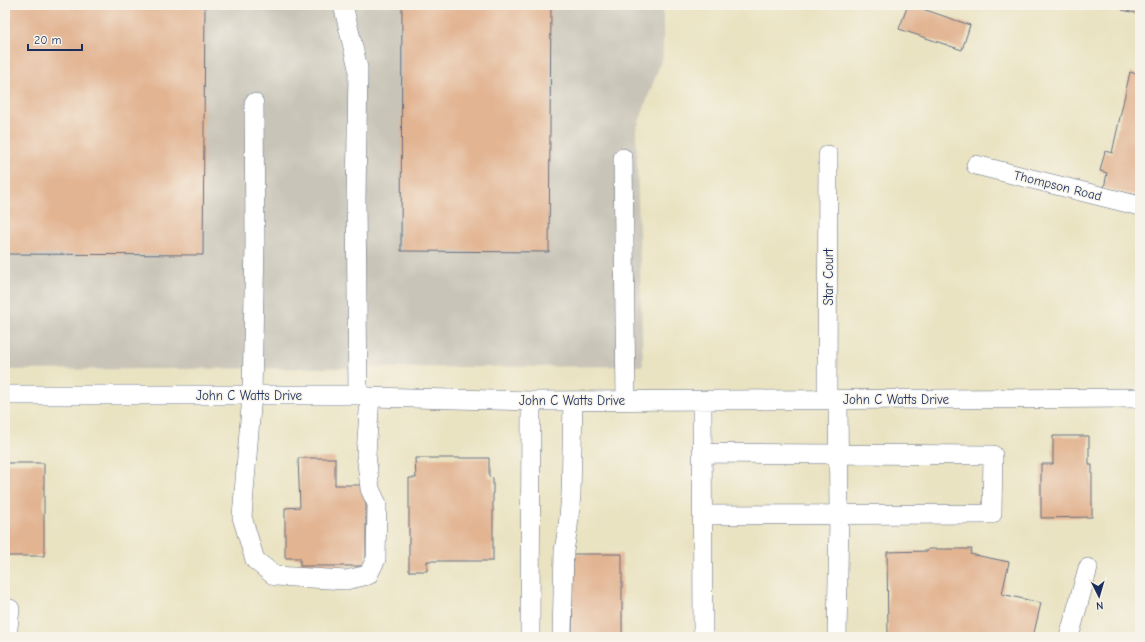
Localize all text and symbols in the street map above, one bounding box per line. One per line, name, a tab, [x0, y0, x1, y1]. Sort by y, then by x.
scale bar	[28, 26, 82, 52]
text: 20 m	[34, 33, 62, 47]
street label: Thompson Road	[1012, 167, 1103, 204]
street label: Star Court	[821, 247, 836, 306]
street label: John C Watts Drive	[196, 388, 302, 403]
street label: John C Watts Drive	[843, 392, 949, 407]
street label: John C Watts Drive	[519, 393, 625, 408]
north arrow	[1079, 576, 1119, 616]
text: N	[1096, 599, 1104, 612]

